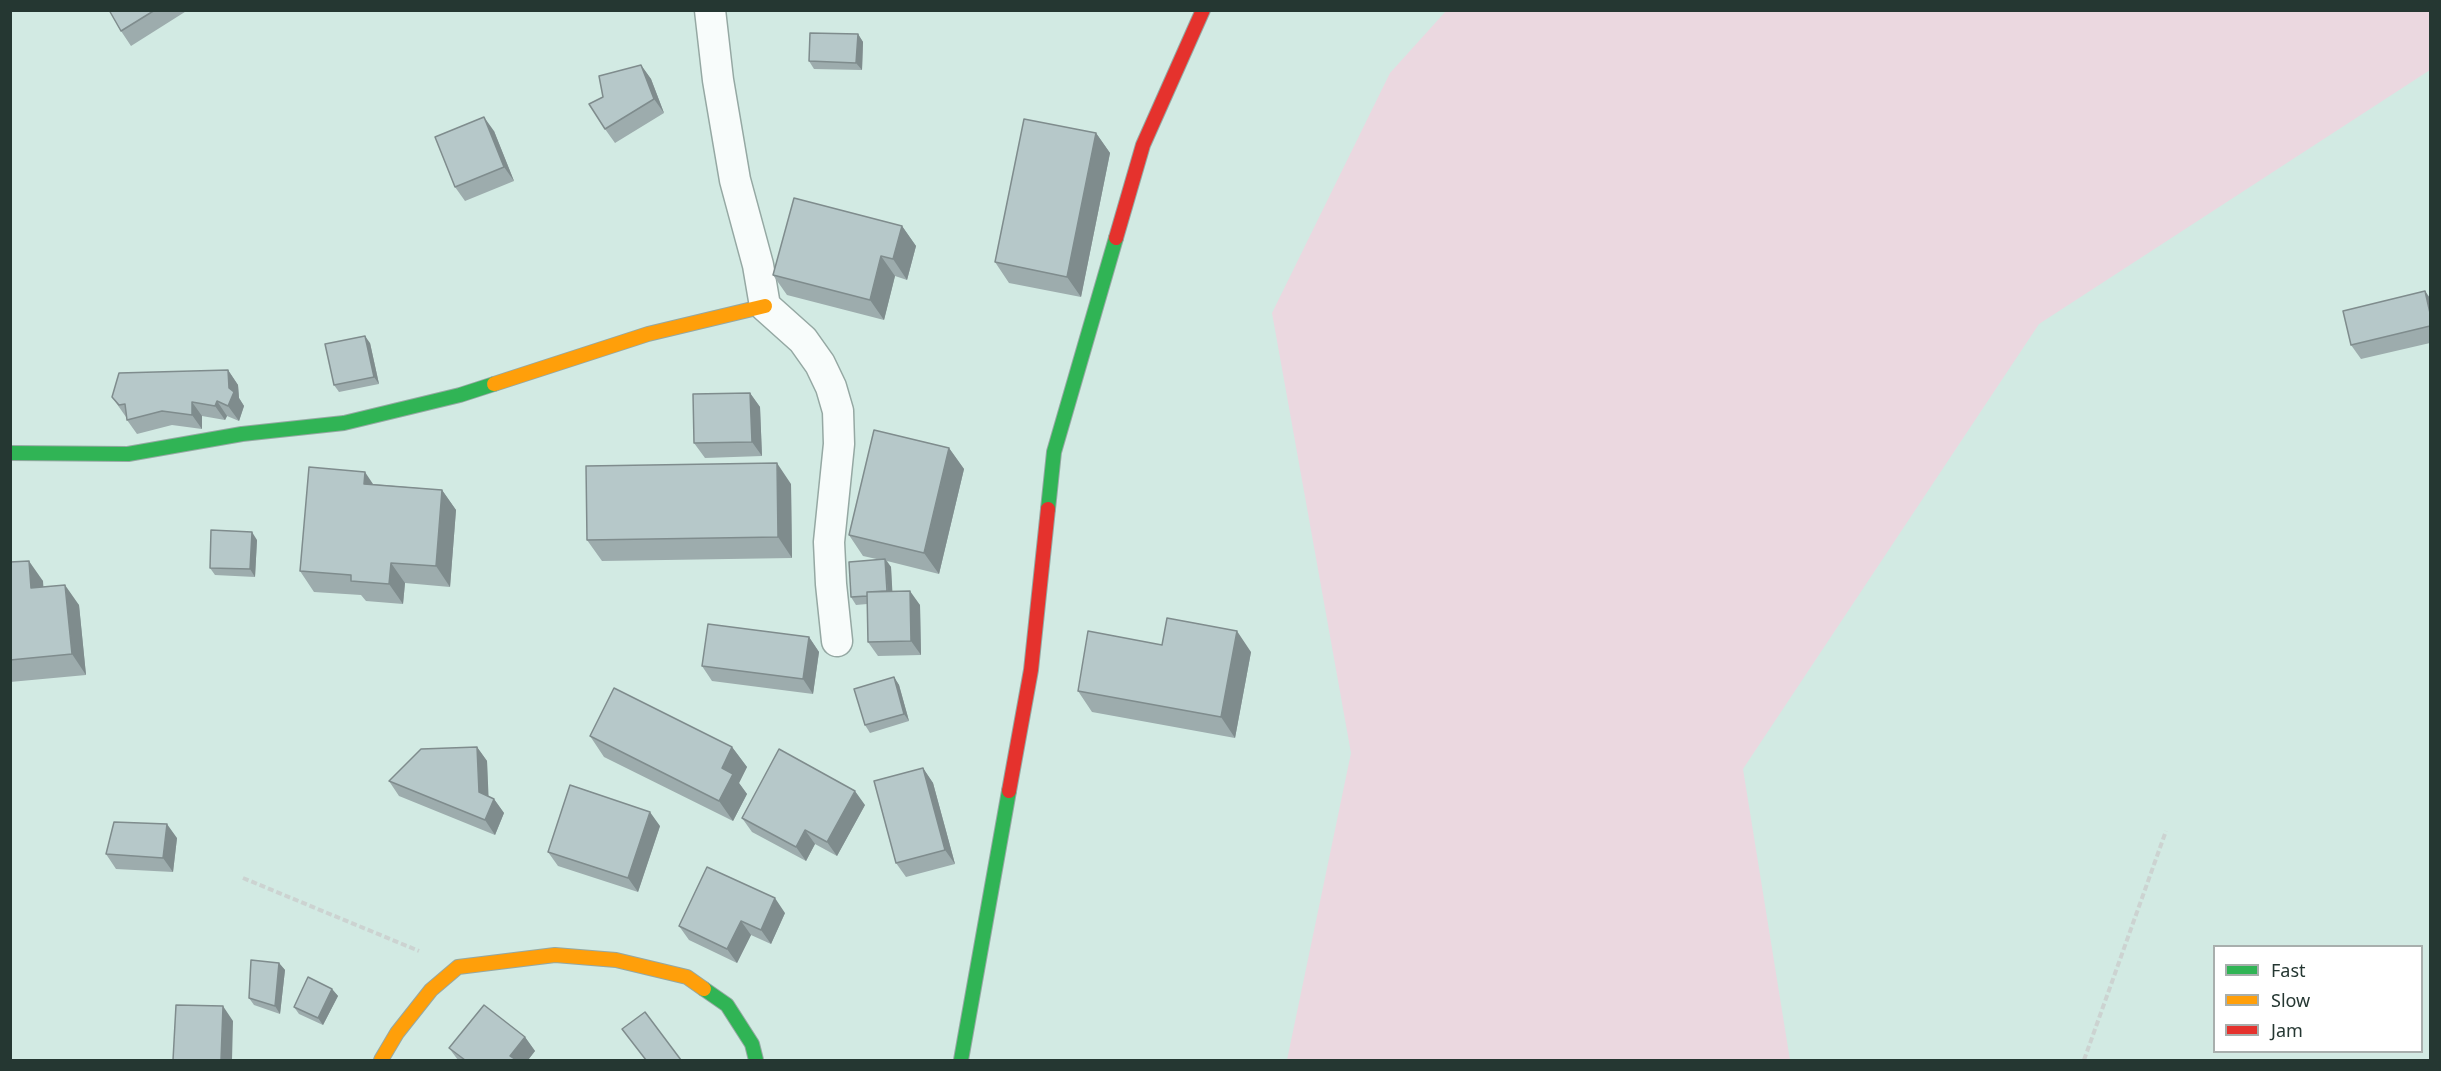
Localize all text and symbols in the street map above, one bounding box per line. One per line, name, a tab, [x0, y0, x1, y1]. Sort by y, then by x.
legend	[2213, 945, 2423, 1053]
text: Fast	[2271, 958, 2306, 982]
text: Slow	[2271, 988, 2310, 1012]
text: Jam	[2271, 1018, 2303, 1042]

